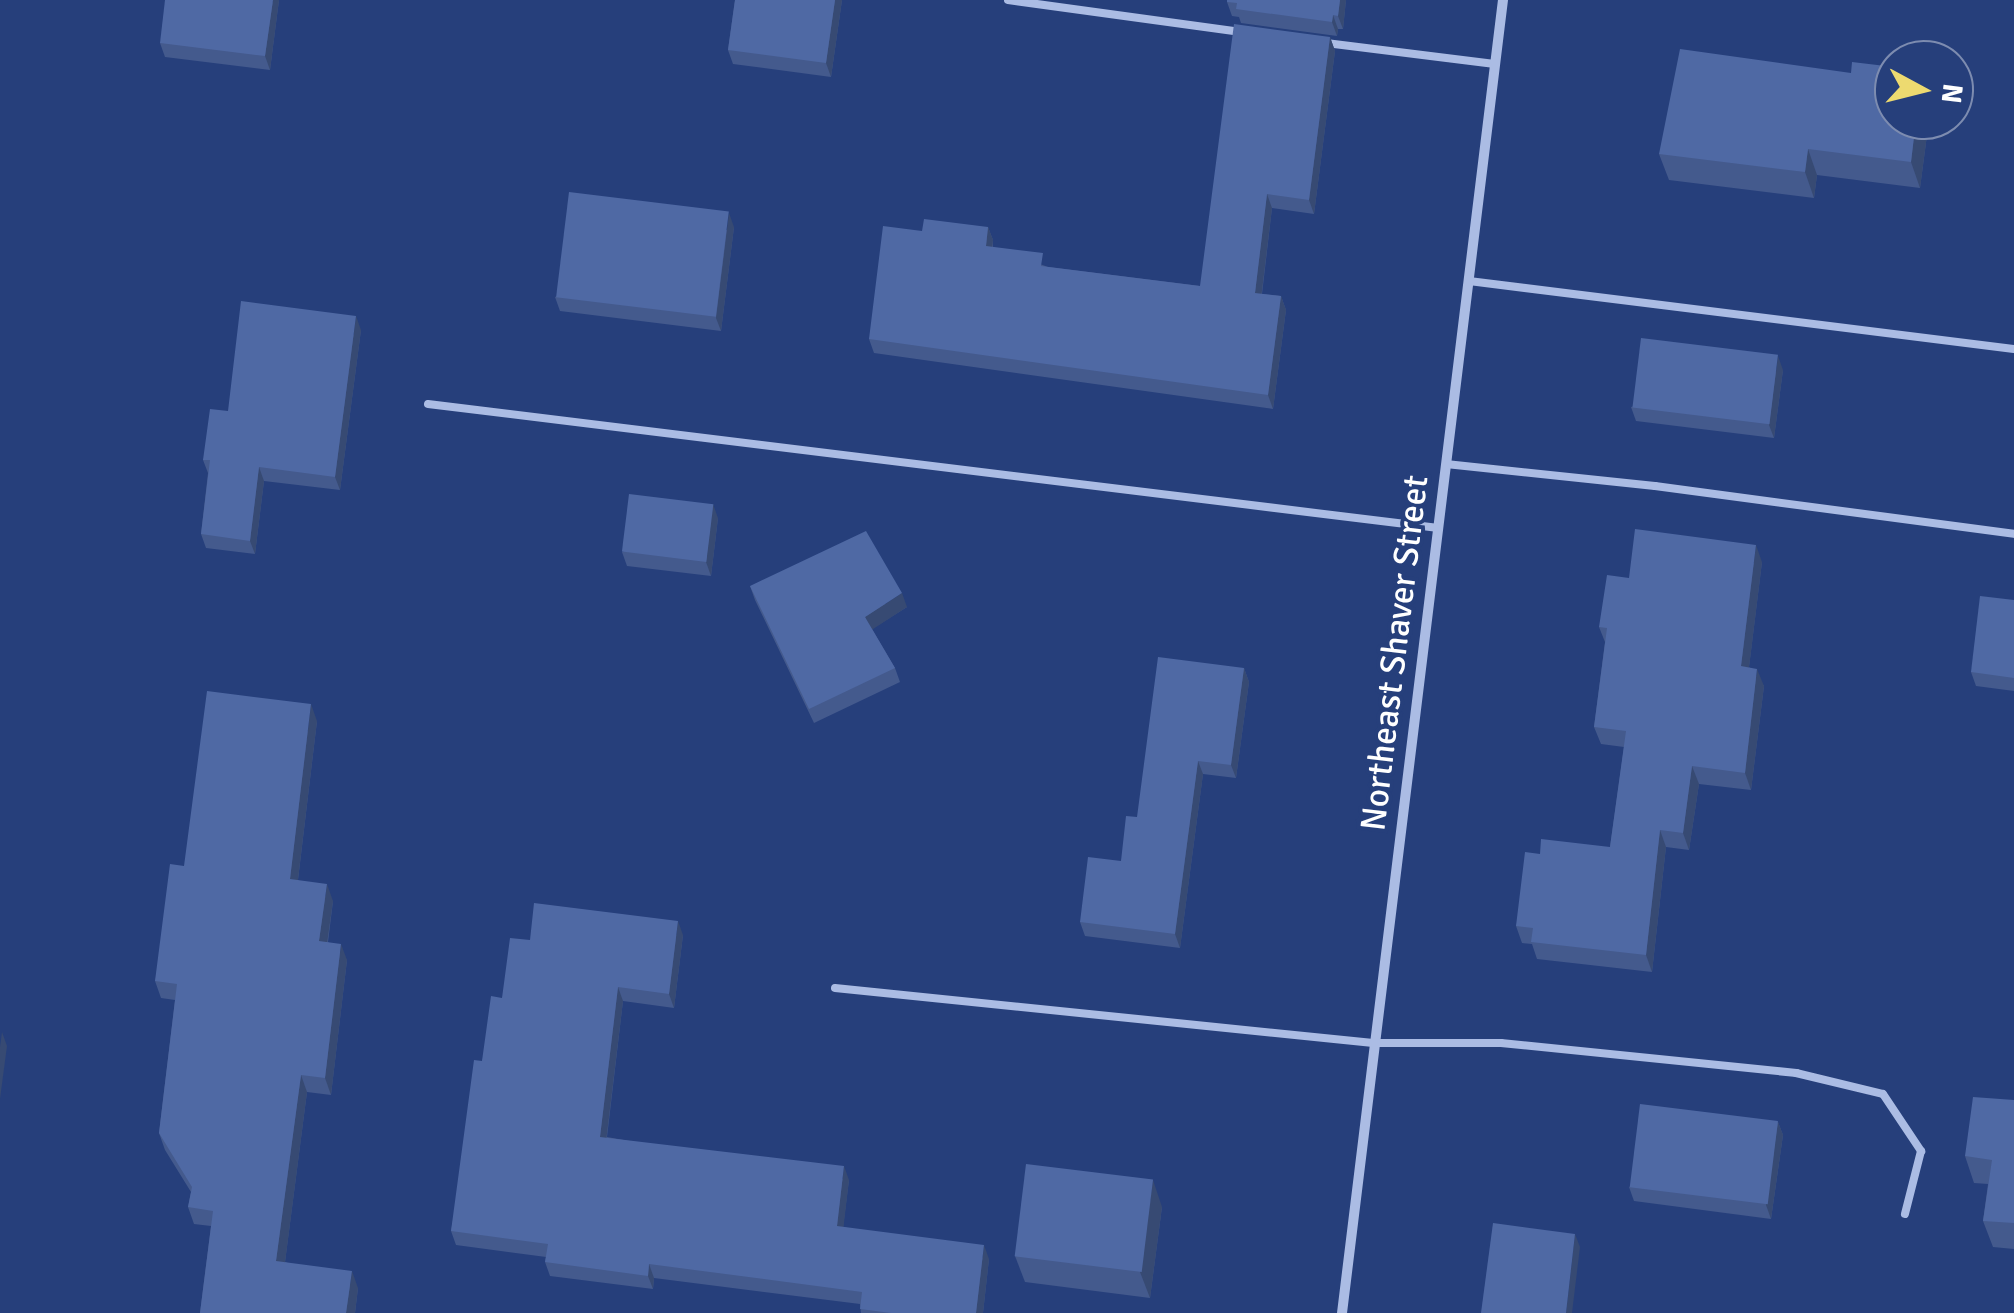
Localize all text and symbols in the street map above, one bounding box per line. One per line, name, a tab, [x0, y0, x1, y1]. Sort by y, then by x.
north arrow	[1874, 40, 1974, 140]
text: N	[1934, 82, 1970, 105]
street label: Northeast Shaver Street	[1352, 473, 1438, 833]

